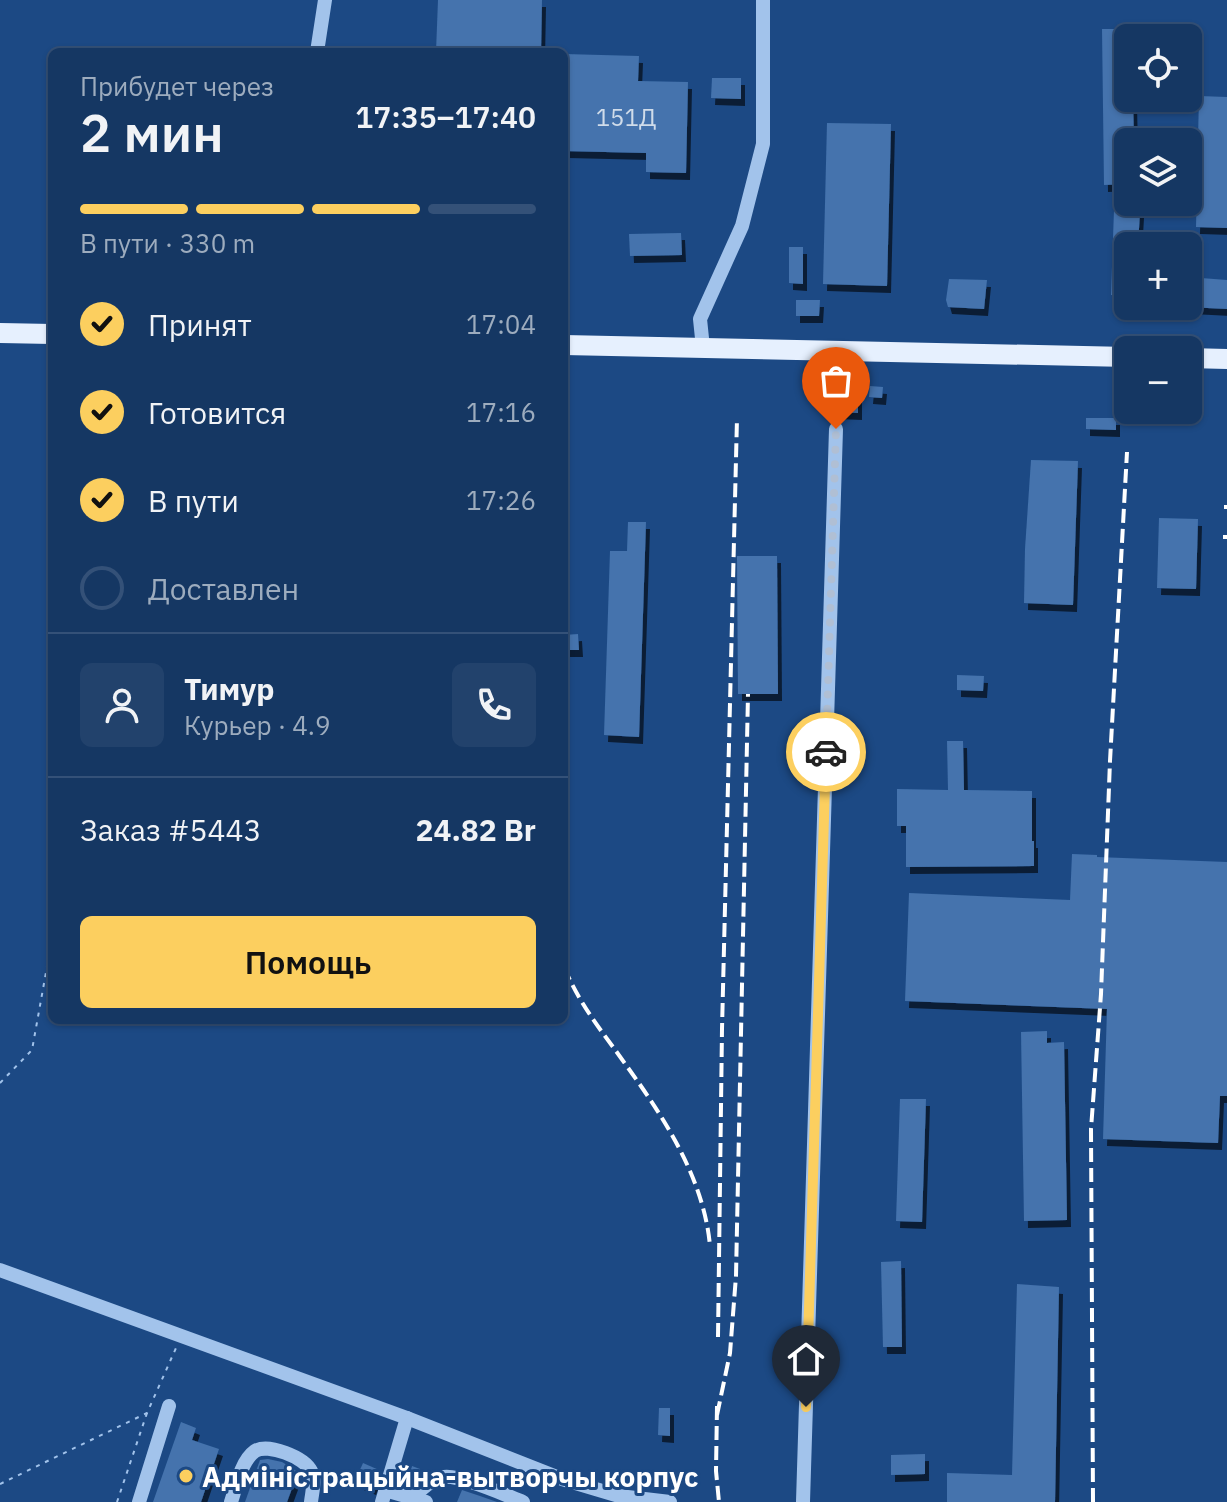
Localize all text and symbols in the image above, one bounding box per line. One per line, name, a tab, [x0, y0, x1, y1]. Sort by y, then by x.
map controls	[1114, 24, 1202, 424]
button: locate	[1114, 24, 1202, 112]
text: Прибудет через	[80, 69, 274, 103]
text: 17:35–17:40	[355, 97, 536, 136]
text: 2 мин	[80, 99, 224, 166]
house number: 151Д	[596, 101, 656, 133]
button: layers	[1114, 128, 1202, 216]
text: В пути · 330 m	[80, 226, 255, 260]
button: +	[1114, 232, 1202, 320]
icon: check	[80, 302, 124, 346]
text: Принят	[148, 305, 252, 344]
text: 17:04	[466, 307, 536, 341]
button: −	[1114, 336, 1202, 424]
pin	[802, 347, 870, 429]
icon: bag	[814, 359, 858, 403]
icon: check	[80, 390, 124, 434]
text: Готовится	[148, 393, 286, 432]
text: 17:16	[466, 395, 536, 429]
icon: check	[80, 478, 124, 522]
text: В пути	[148, 481, 239, 520]
text: 17:26	[466, 483, 536, 517]
text: Доставлен	[148, 569, 299, 608]
button: person	[80, 663, 164, 747]
button: phone	[452, 663, 536, 747]
text: Тимур	[184, 669, 275, 708]
text: Курьер · 4.9	[184, 708, 331, 742]
courier	[786, 712, 866, 792]
icon: car	[804, 730, 848, 774]
text: Заказ #5443	[80, 810, 262, 849]
text: 24.82 Br	[415, 810, 536, 849]
button: Помощь	[80, 916, 536, 1008]
pin	[772, 1325, 840, 1407]
icon: home	[784, 1337, 828, 1381]
place label: Адміністрацыйна-вытворчы корпус	[202, 1458, 698, 1495]
marker: Адміністрацыйна-вытворчы корпус	[177, 1467, 195, 1485]

